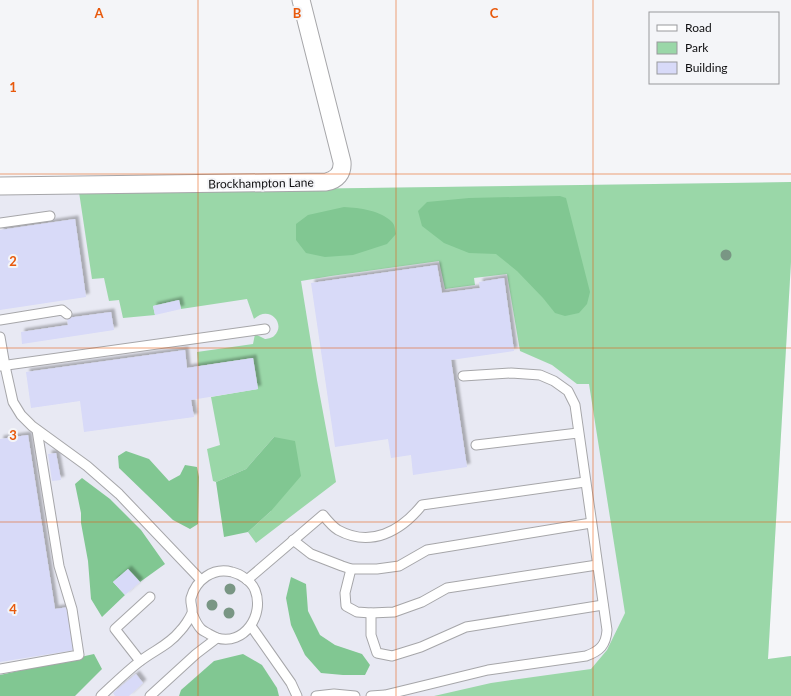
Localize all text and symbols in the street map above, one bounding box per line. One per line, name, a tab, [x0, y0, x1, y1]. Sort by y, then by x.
text: A	[93, 5, 104, 21]
text: B	[293, 5, 302, 21]
text: C	[490, 5, 499, 21]
legend	[649, 12, 779, 84]
text: Road	[685, 20, 712, 35]
text: Park	[685, 40, 709, 55]
text: Building	[685, 60, 728, 75]
text: 1	[9, 79, 17, 95]
street label: Brockhampton Lane	[208, 175, 314, 191]
text: 2	[9, 253, 17, 269]
text: 3	[9, 427, 17, 443]
text: 4	[9, 601, 17, 617]

